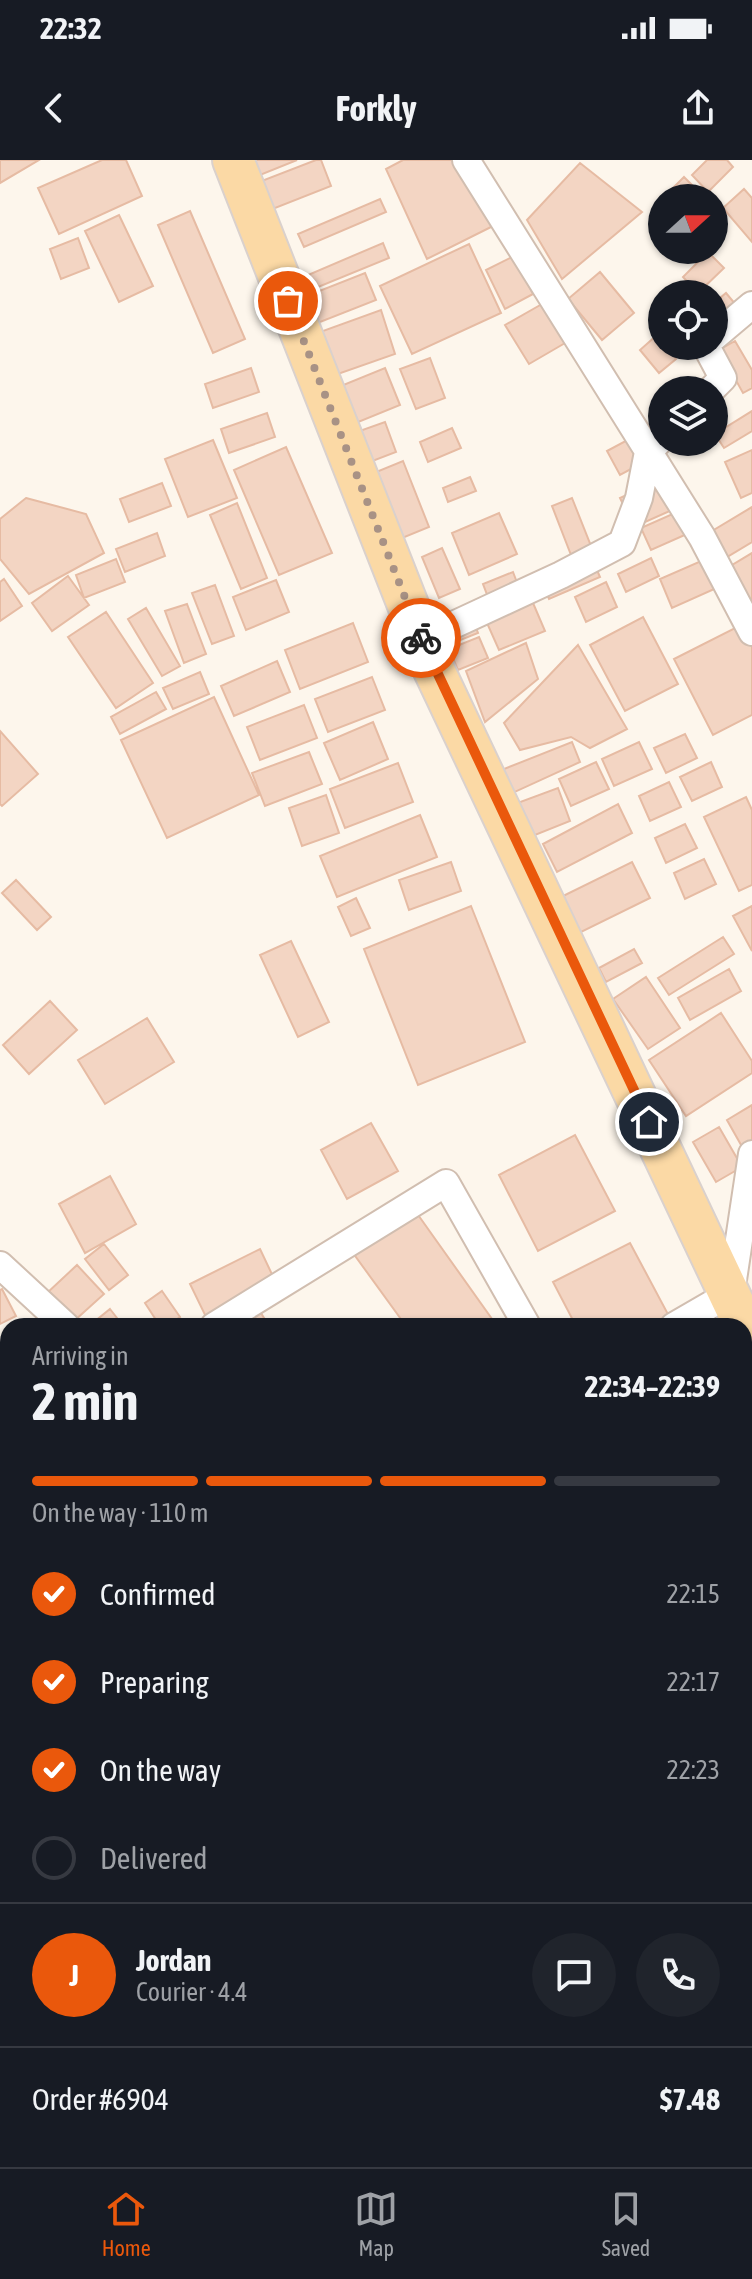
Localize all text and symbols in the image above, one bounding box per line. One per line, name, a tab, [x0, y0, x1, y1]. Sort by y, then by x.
text: 22:32	[40, 11, 102, 45]
icon: back	[32, 86, 76, 130]
icon: share	[676, 86, 720, 130]
text: Forkly	[335, 87, 417, 129]
north arrow	[648, 184, 728, 264]
map controls	[648, 184, 728, 456]
pin	[254, 267, 322, 335]
icon: bag	[266, 279, 310, 323]
button: locate	[648, 280, 728, 360]
button: layers	[648, 376, 728, 456]
courier	[381, 598, 461, 678]
icon: bike	[399, 616, 443, 660]
pin	[615, 1088, 683, 1156]
icon: home	[627, 1100, 671, 1144]
text: Arriving in	[32, 1341, 129, 1371]
text: 22:34–22:39	[585, 1369, 720, 1403]
text: 2 min	[32, 1371, 138, 1431]
text: On the way · 110 m	[32, 1498, 209, 1528]
icon: check	[32, 1572, 76, 1616]
text: Confirmed	[100, 1577, 215, 1611]
text: 22:15	[666, 1579, 720, 1609]
icon: check	[32, 1660, 76, 1704]
text: Preparing	[100, 1665, 209, 1699]
text: 22:17	[666, 1667, 720, 1697]
icon: check	[32, 1748, 76, 1792]
text: On the way	[100, 1753, 221, 1787]
text: 22:23	[666, 1755, 720, 1785]
text: Delivered	[100, 1841, 208, 1875]
button: chat	[532, 1933, 616, 2017]
button: phone	[636, 1933, 720, 2017]
text: Jordan	[136, 1943, 211, 1977]
text: J	[69, 1958, 79, 1992]
text: Courier · 4.4	[136, 1977, 247, 2007]
text: Order #6904	[32, 2082, 169, 2116]
text: $7.48	[660, 2082, 720, 2116]
tab: Home	[102, 2187, 151, 2261]
tab: Map	[354, 2187, 398, 2261]
tab: Saved	[602, 2187, 650, 2261]

